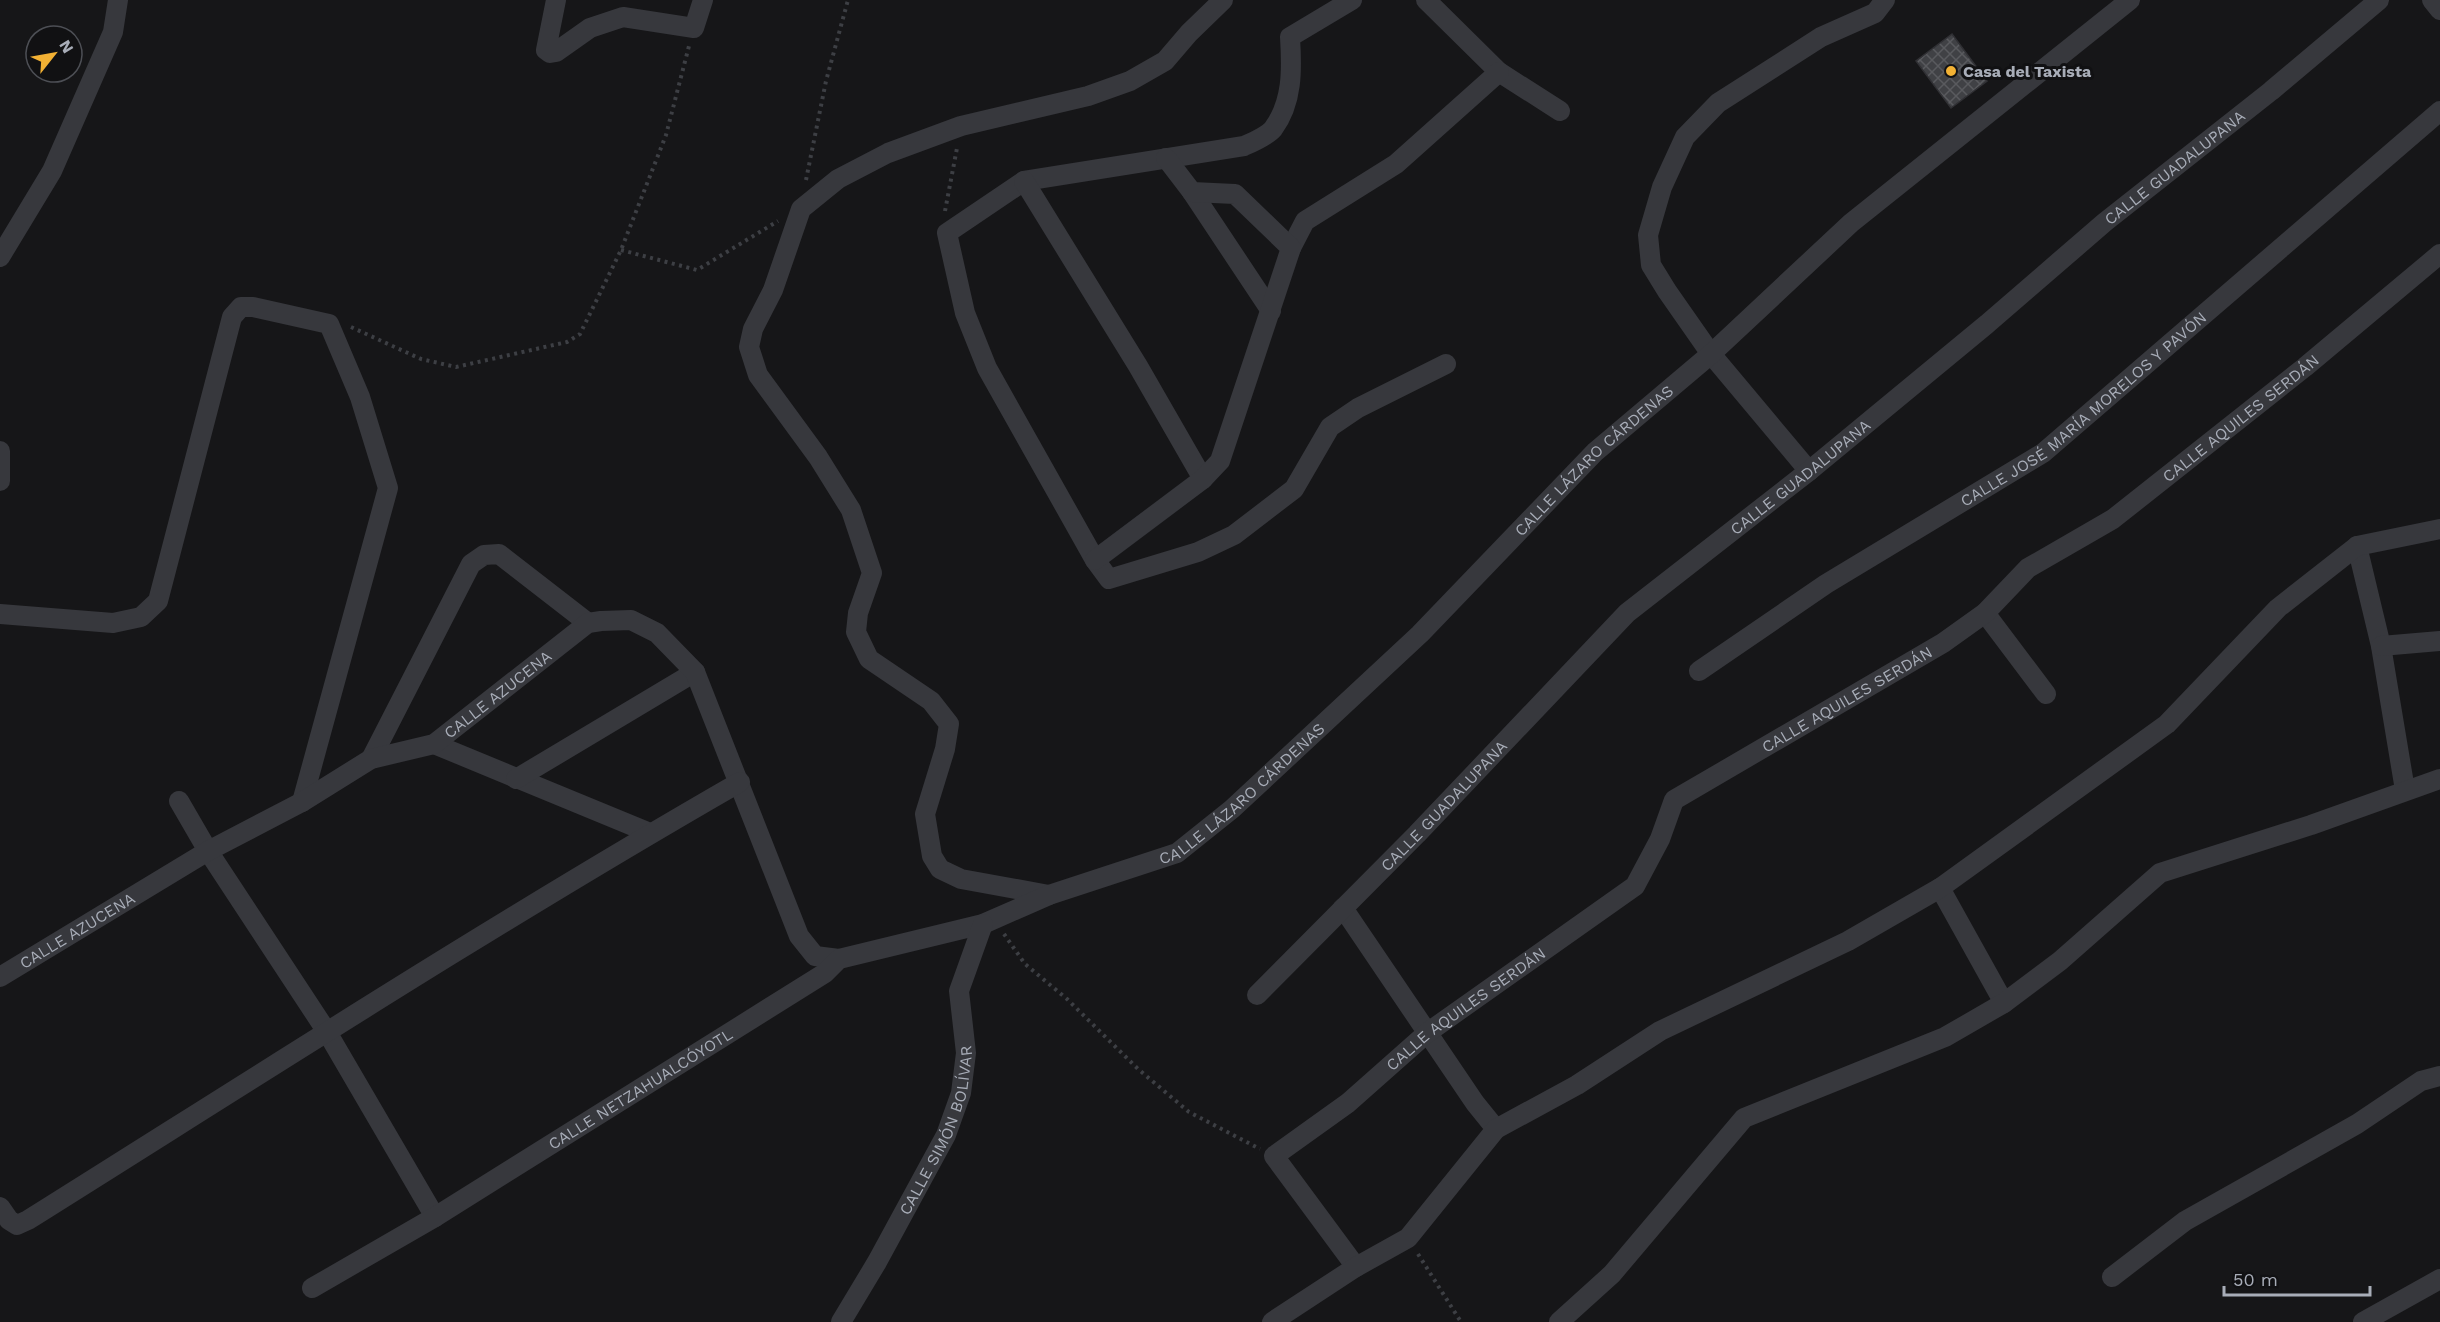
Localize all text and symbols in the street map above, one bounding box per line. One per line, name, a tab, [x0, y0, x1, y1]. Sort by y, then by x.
north arrow	[24, 24, 84, 84]
text: N	[55, 37, 78, 57]
place label: Casa del Taxista	[1963, 62, 2092, 81]
marker: Casa del Taxista	[1944, 64, 1958, 78]
street label: CALLE GUADALUPANA	[2101, 106, 2249, 229]
street label: CALLE JOSÉ MARÍA MORELOS Y PAVÓN	[1957, 308, 2210, 511]
street label: CALLE AQUILES SERDÁN	[2159, 351, 2323, 486]
street label: CALLE LÁZARO CÁRDENAS	[1511, 381, 1677, 540]
street label: CALLE GUADALUPANA	[1727, 415, 1874, 539]
street label: CALLE AQUILES SERDÁN	[1758, 642, 1936, 757]
street label: CALLE AZUCENA	[440, 646, 556, 743]
street label: CALLE LÁZARO CÁRDENAS	[1156, 719, 1328, 868]
street label: CALLE GUADALUPANA	[1377, 736, 1511, 875]
street label: CALLE AZUCENA	[16, 888, 139, 973]
street label: CALLE AQUILES SERDÁN	[1382, 943, 1549, 1075]
street label: CALLE NETZAHUALCÓYOTL	[545, 1024, 736, 1154]
street label: CALLE SIMÓN BOLÍVAR	[895, 1045, 976, 1218]
scale bar	[2224, 1259, 2370, 1297]
text: 50 m	[2233, 1269, 2278, 1290]

